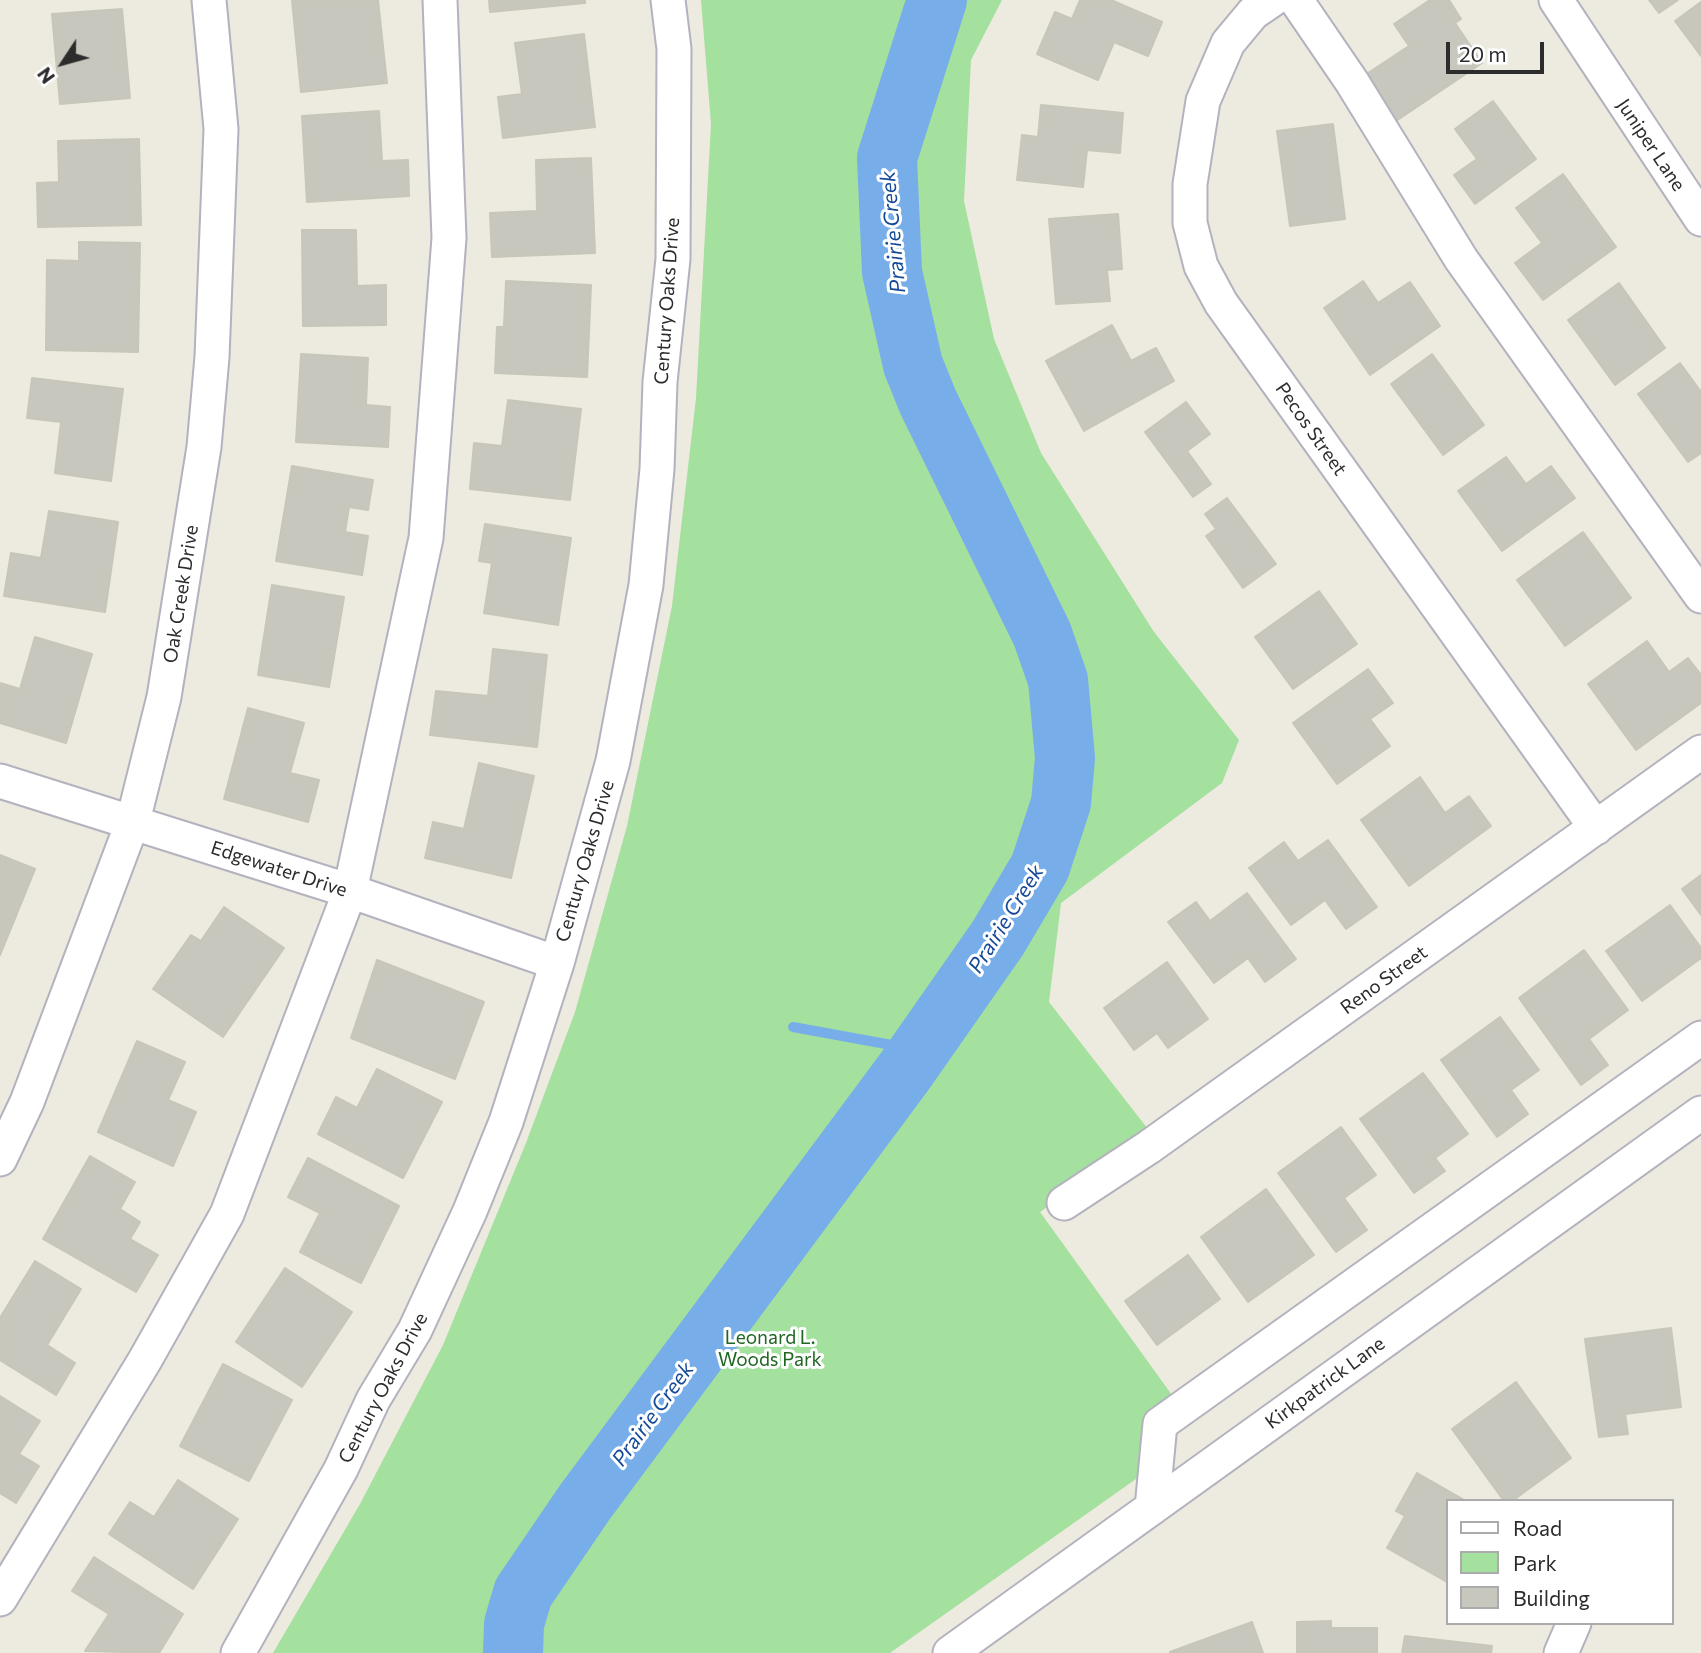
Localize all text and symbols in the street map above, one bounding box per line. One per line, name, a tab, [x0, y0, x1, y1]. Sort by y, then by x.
north arrow	[28, 28, 98, 98]
scale bar	[1449, 28, 1547, 72]
text: 20 m	[1459, 41, 1507, 66]
text: N	[32, 63, 59, 88]
street label: Juniper Lane	[1612, 95, 1690, 195]
water label: Prairie Creek	[875, 170, 911, 294]
street label: Century Oaks Drive	[650, 217, 684, 385]
street label: Pecos Street	[1271, 378, 1351, 480]
street label: Oak Creek Drive	[159, 523, 203, 665]
street label: Century Oaks Drive	[551, 777, 619, 945]
street label: Edgewater Drive	[208, 836, 350, 902]
water label: Prairie Creek	[963, 860, 1049, 978]
street label: Reno Street	[1336, 941, 1432, 1019]
street label: Century Oaks Drive	[334, 1309, 432, 1467]
park label: Leonard L. Woods Park	[718, 1327, 822, 1371]
street label: Kirkpatrick Lane	[1261, 1332, 1389, 1434]
water label: Prairie Creek	[607, 1357, 699, 1471]
legend	[1446, 1499, 1673, 1625]
text: Road	[1513, 1515, 1562, 1540]
text: Park	[1513, 1550, 1557, 1575]
text: Building	[1513, 1585, 1590, 1610]

